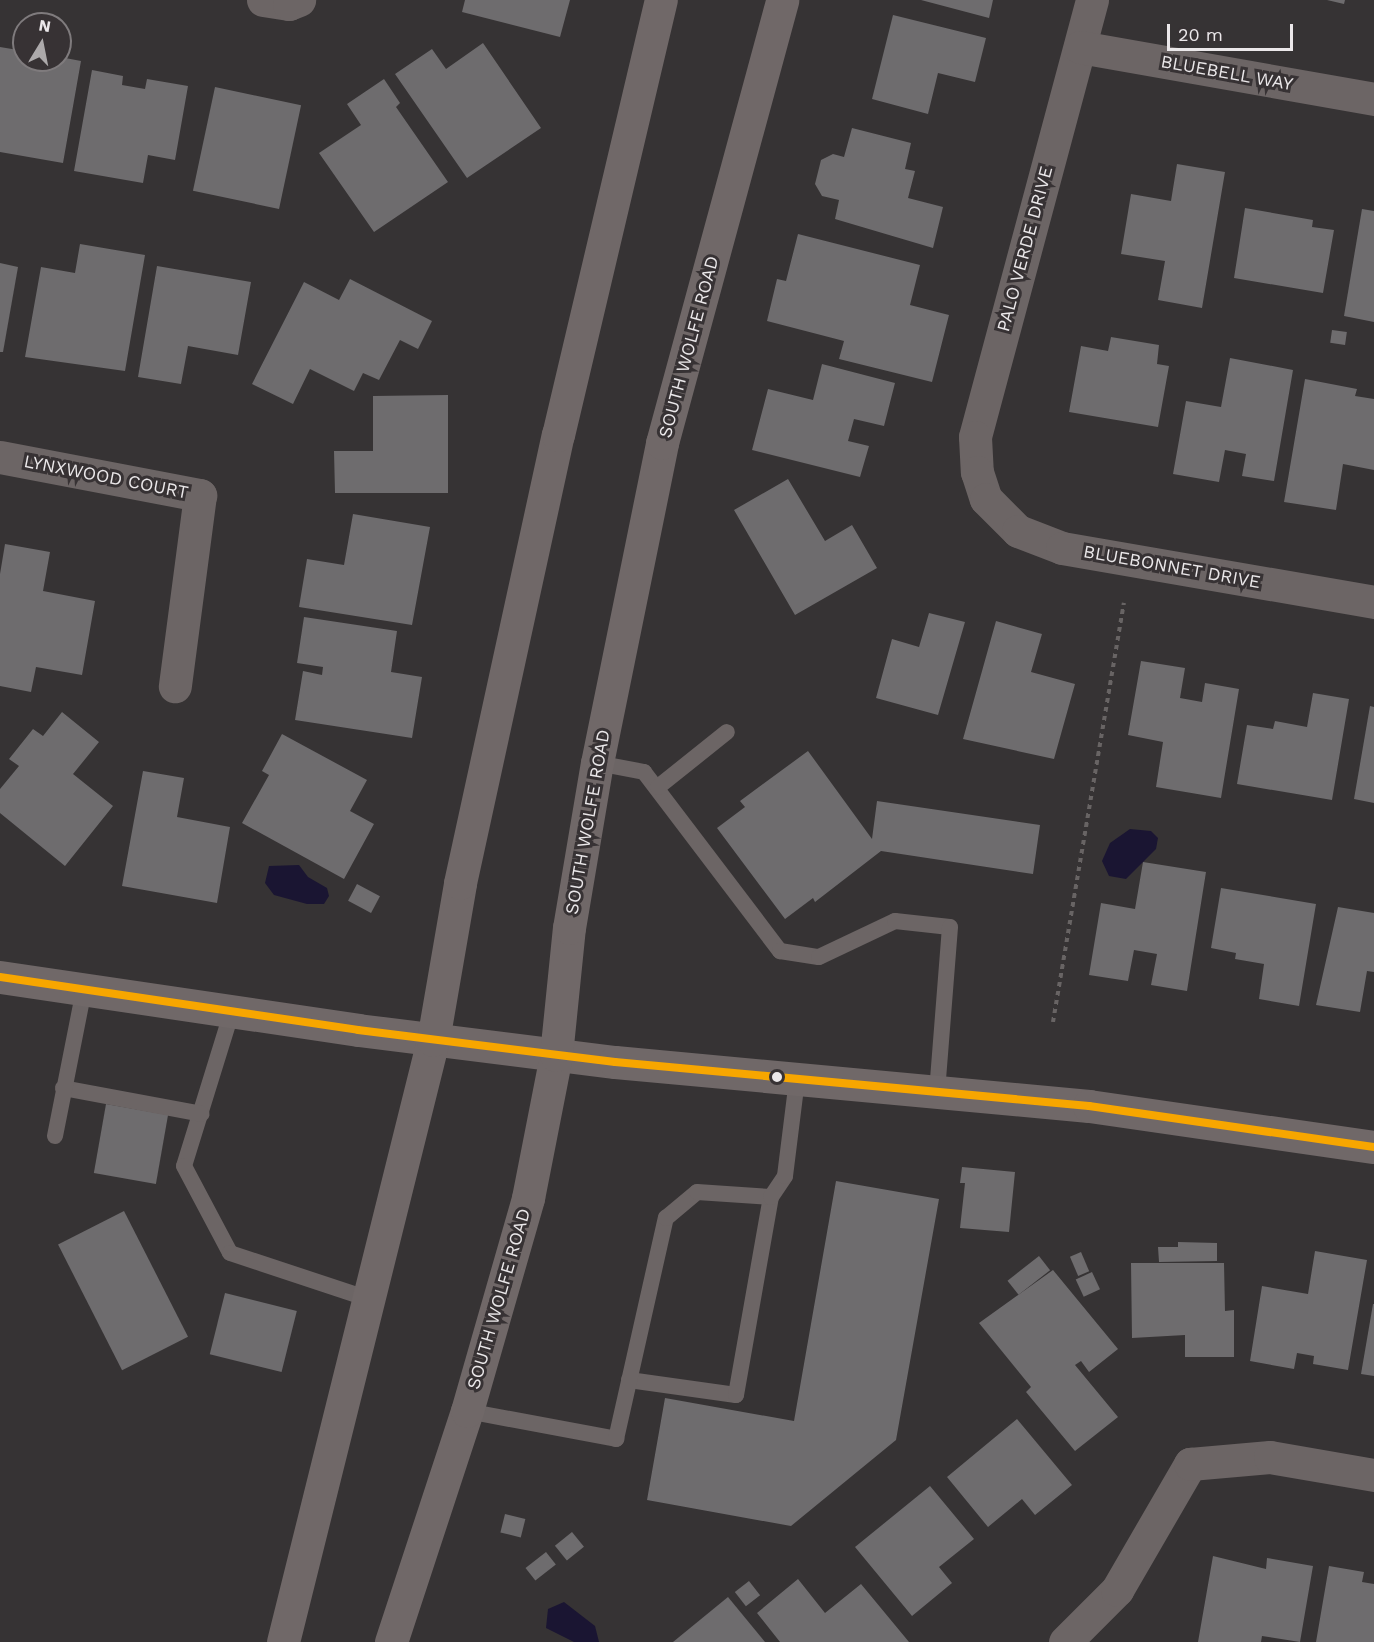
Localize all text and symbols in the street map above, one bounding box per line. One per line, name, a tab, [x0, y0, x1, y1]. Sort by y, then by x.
north arrow	[12, 12, 72, 72]
scale bar	[1170, 12, 1296, 50]
text: N	[37, 15, 52, 36]
text: 20 m	[1178, 24, 1223, 45]
street label: BLUEBELL WAY	[1159, 51, 1295, 95]
street label: PALO VERDE DRIVE	[992, 164, 1058, 334]
street label: SOUTH WOLFE ROAD	[654, 254, 724, 440]
street label: LYNXWOOD COURT	[22, 450, 190, 504]
street label: BLUEBONNET DRIVE	[1081, 541, 1263, 593]
street label: SOUTH WOLFE ROAD	[561, 728, 615, 916]
unlabelled marker	[771, 1071, 783, 1083]
street label: SOUTH WOLFE ROAD	[463, 1206, 535, 1392]

